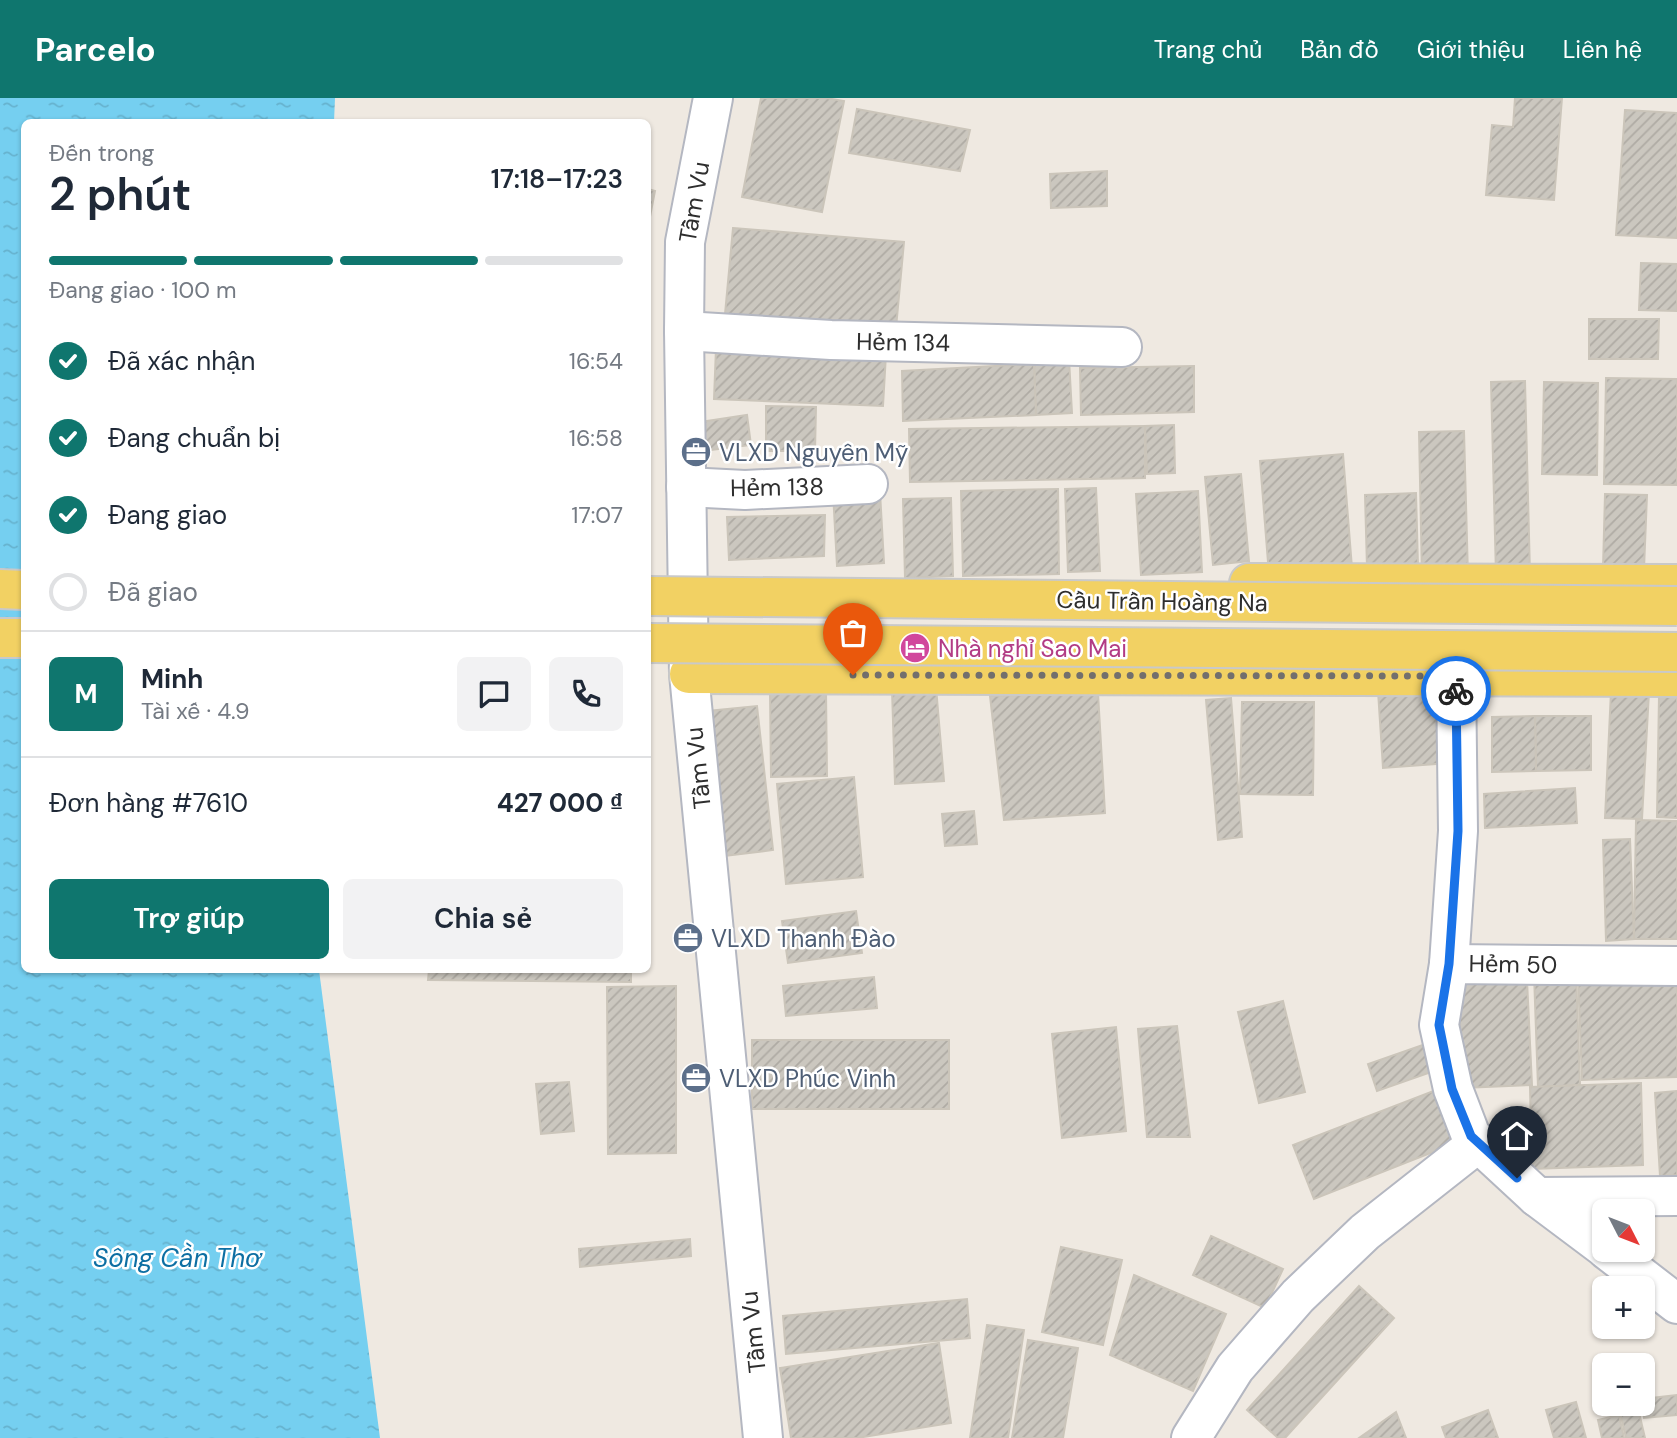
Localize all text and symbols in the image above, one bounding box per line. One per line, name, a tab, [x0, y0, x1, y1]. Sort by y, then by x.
text: Parcelo	[35, 28, 156, 71]
text: Trang chủ	[1154, 34, 1262, 65]
text: Bản đồ	[1300, 34, 1379, 65]
text: Giới thiệu	[1417, 34, 1525, 65]
text: Liên hệ	[1563, 34, 1642, 65]
text: Đến trong	[49, 138, 154, 168]
street label: Tầm Vu	[672, 159, 716, 245]
text: 17:18–17:23	[491, 162, 623, 196]
text: 2 phút	[49, 164, 191, 224]
text: Đang giao · 100 m	[49, 275, 237, 305]
street label: Hẻm 134	[856, 326, 950, 358]
icon: check	[49, 342, 87, 380]
text: Đã xác nhận	[108, 344, 256, 378]
text: 16:54	[569, 346, 623, 376]
icon: check	[49, 419, 87, 457]
text: Đang chuẩn bị	[108, 421, 280, 455]
text: 16:58	[569, 423, 623, 453]
office icon: VLXD Nguyên Mỹ	[679, 435, 713, 469]
place label: VLXD Nguyên Mỹ	[719, 437, 908, 468]
street label: Hẻm 138	[730, 471, 824, 503]
icon: check	[49, 496, 87, 534]
text: Đang giao	[108, 498, 227, 532]
text: 17:07	[571, 500, 623, 530]
text: Đã giao	[108, 575, 198, 609]
street label: Cầu Trần Hoàng Na	[1056, 584, 1268, 618]
pin	[823, 603, 883, 675]
icon: bag	[834, 614, 872, 652]
hotel icon: Nhà nghỉ Sao Mai	[898, 631, 932, 665]
place label: Nhà nghỉ Sao Mai	[938, 633, 1127, 664]
courier	[1421, 656, 1491, 726]
button: chat	[457, 657, 531, 731]
button: phone	[549, 657, 623, 731]
text: Minh	[141, 662, 203, 696]
icon: bike	[1437, 672, 1475, 710]
text: M	[74, 677, 98, 711]
text: Tài xế · 4.9	[141, 696, 249, 726]
street label: Tầm Vu	[678, 726, 718, 810]
text: Đơn hàng #7610	[49, 786, 248, 820]
text: 427 000 ₫	[497, 786, 623, 820]
button: Trợ giúp	[49, 879, 329, 959]
button: Chia sẻ	[343, 879, 623, 959]
office icon: VLXD Thanh Đào	[671, 921, 705, 955]
place label: VLXD Thanh Đào	[711, 923, 896, 954]
street label: Hẻm 50	[1468, 948, 1558, 980]
office icon: VLXD Phúc Vinh	[679, 1061, 713, 1095]
place label: VLXD Phúc Vinh	[719, 1063, 896, 1094]
pin	[1487, 1106, 1547, 1178]
icon: home	[1498, 1117, 1536, 1155]
north arrow	[1592, 1199, 1656, 1262]
map controls	[1592, 1199, 1655, 1416]
water label: Sông Cần Thơ	[93, 1241, 263, 1275]
button: +	[1592, 1276, 1655, 1339]
street label: Tầm Vu	[733, 1290, 773, 1374]
button: −	[1592, 1353, 1655, 1416]

